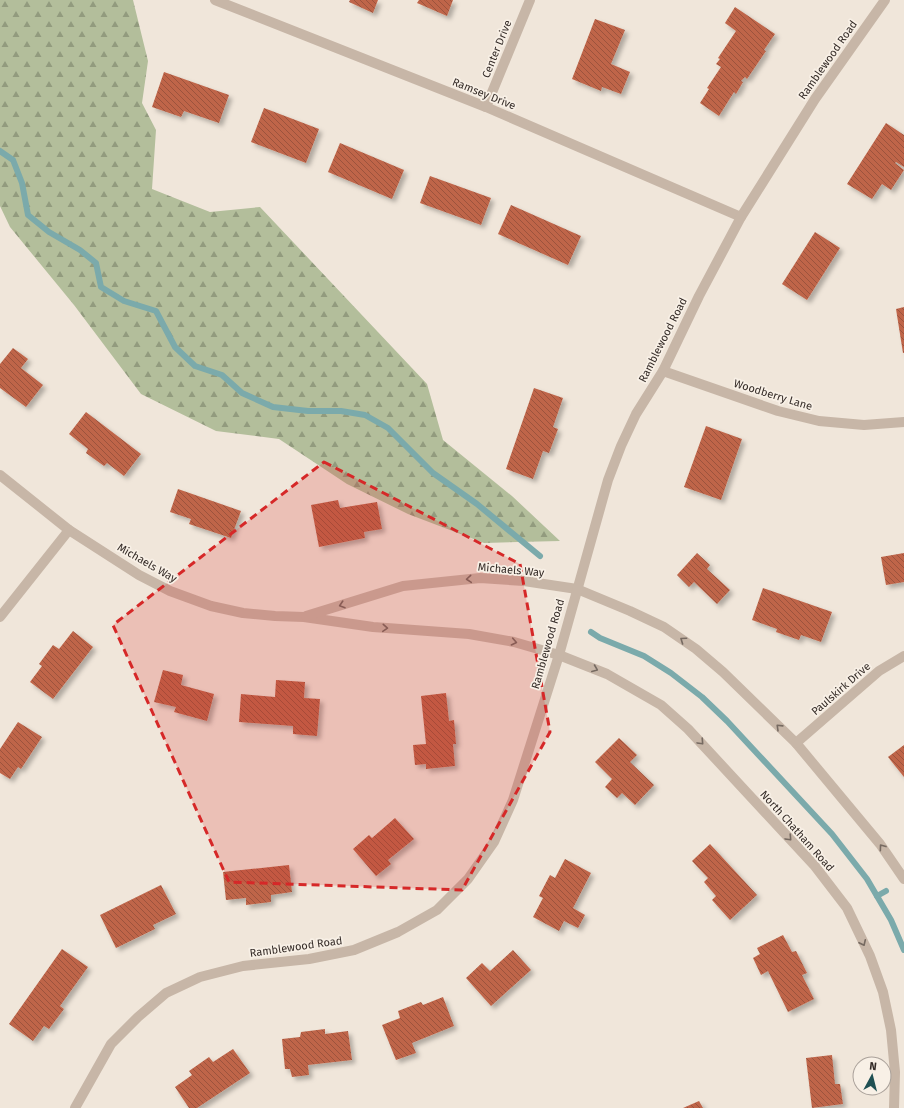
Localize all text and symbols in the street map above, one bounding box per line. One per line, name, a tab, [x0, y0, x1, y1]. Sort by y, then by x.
street label: Center Drive	[480, 18, 514, 80]
street label: Ramblewood Road	[796, 18, 860, 102]
street label: Ramsey Drive	[450, 75, 518, 113]
street label: Ramblewood Road	[636, 296, 690, 384]
street label: Woodberry Lane	[732, 377, 814, 413]
street label: Michaels Way	[115, 541, 180, 586]
street label: Michaels Way	[477, 561, 545, 579]
one-way arrow	[466, 575, 472, 584]
street label: Ramblewood Road	[529, 597, 567, 691]
one-way arrow	[338, 600, 345, 609]
one-way arrow	[382, 624, 388, 633]
one-way arrow	[680, 637, 687, 645]
one-way arrow	[510, 638, 517, 646]
street label: Paulskirk Drive	[809, 660, 873, 718]
one-way arrow	[591, 664, 598, 672]
one-way arrow	[776, 724, 784, 732]
one-way arrow	[696, 738, 703, 745]
street label: North Chatham Road	[757, 788, 837, 874]
one-way arrow	[784, 833, 792, 841]
one-way arrow	[880, 844, 887, 851]
street label: Ramblewood Road	[249, 934, 343, 960]
one-way arrow	[858, 939, 866, 946]
north arrow	[852, 1056, 892, 1096]
text: N	[869, 1060, 878, 1073]

